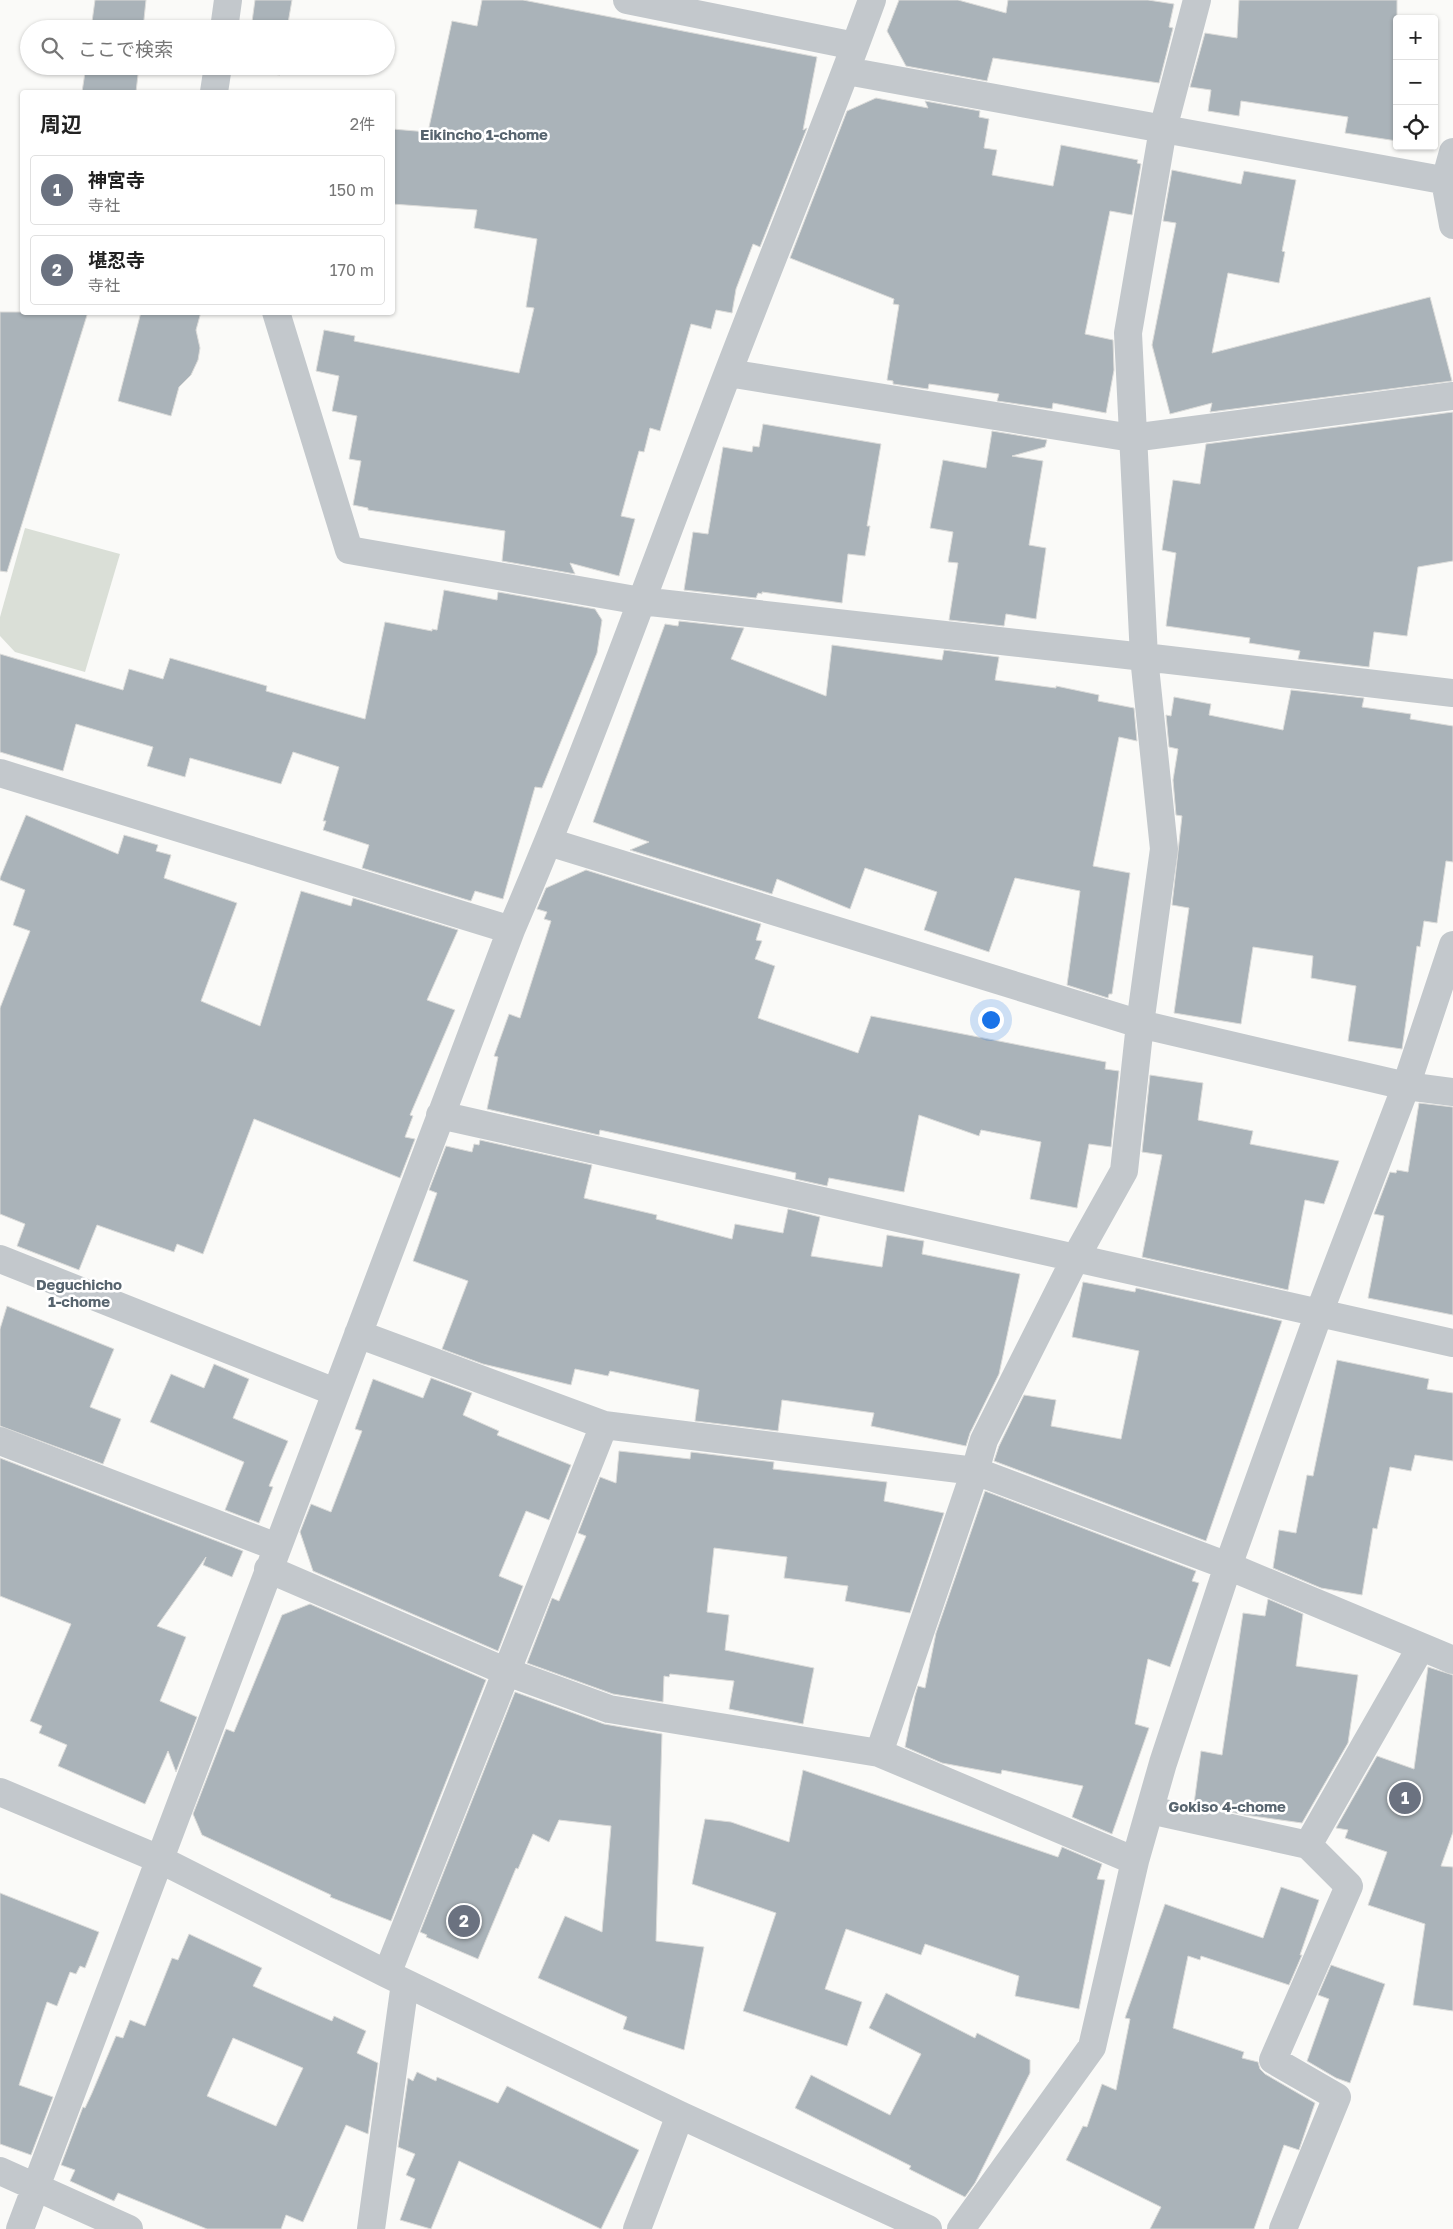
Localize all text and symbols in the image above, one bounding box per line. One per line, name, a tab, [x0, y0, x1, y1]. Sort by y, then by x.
map controls	[1393, 15, 1438, 150]
button: +	[1393, 15, 1438, 60]
search box	[20, 20, 395, 75]
icon: search	[38, 34, 66, 62]
text: ここで検索	[78, 37, 173, 60]
button: −	[1393, 60, 1438, 105]
button: locate	[1393, 105, 1438, 150]
text: 周辺	[40, 111, 82, 137]
text: 2件	[350, 114, 375, 134]
district label: Eikincho 1-chome	[420, 125, 548, 143]
text: 神宮寺	[88, 168, 145, 191]
text: 1	[53, 180, 61, 200]
text: 150 m	[329, 180, 374, 200]
text: 寺社	[88, 195, 120, 215]
text: 堪忍寺	[88, 248, 145, 271]
text: 2	[52, 260, 62, 280]
text: 170 m	[330, 260, 374, 280]
text: 寺社	[88, 275, 120, 295]
your location	[978, 1007, 1004, 1033]
district label: Deguchicho 1-chome	[36, 1275, 122, 1310]
pin: 1	[1389, 1779, 1421, 1817]
district label: Gokiso 4-chome	[1168, 1797, 1286, 1815]
pin: 2	[448, 1902, 480, 1940]

